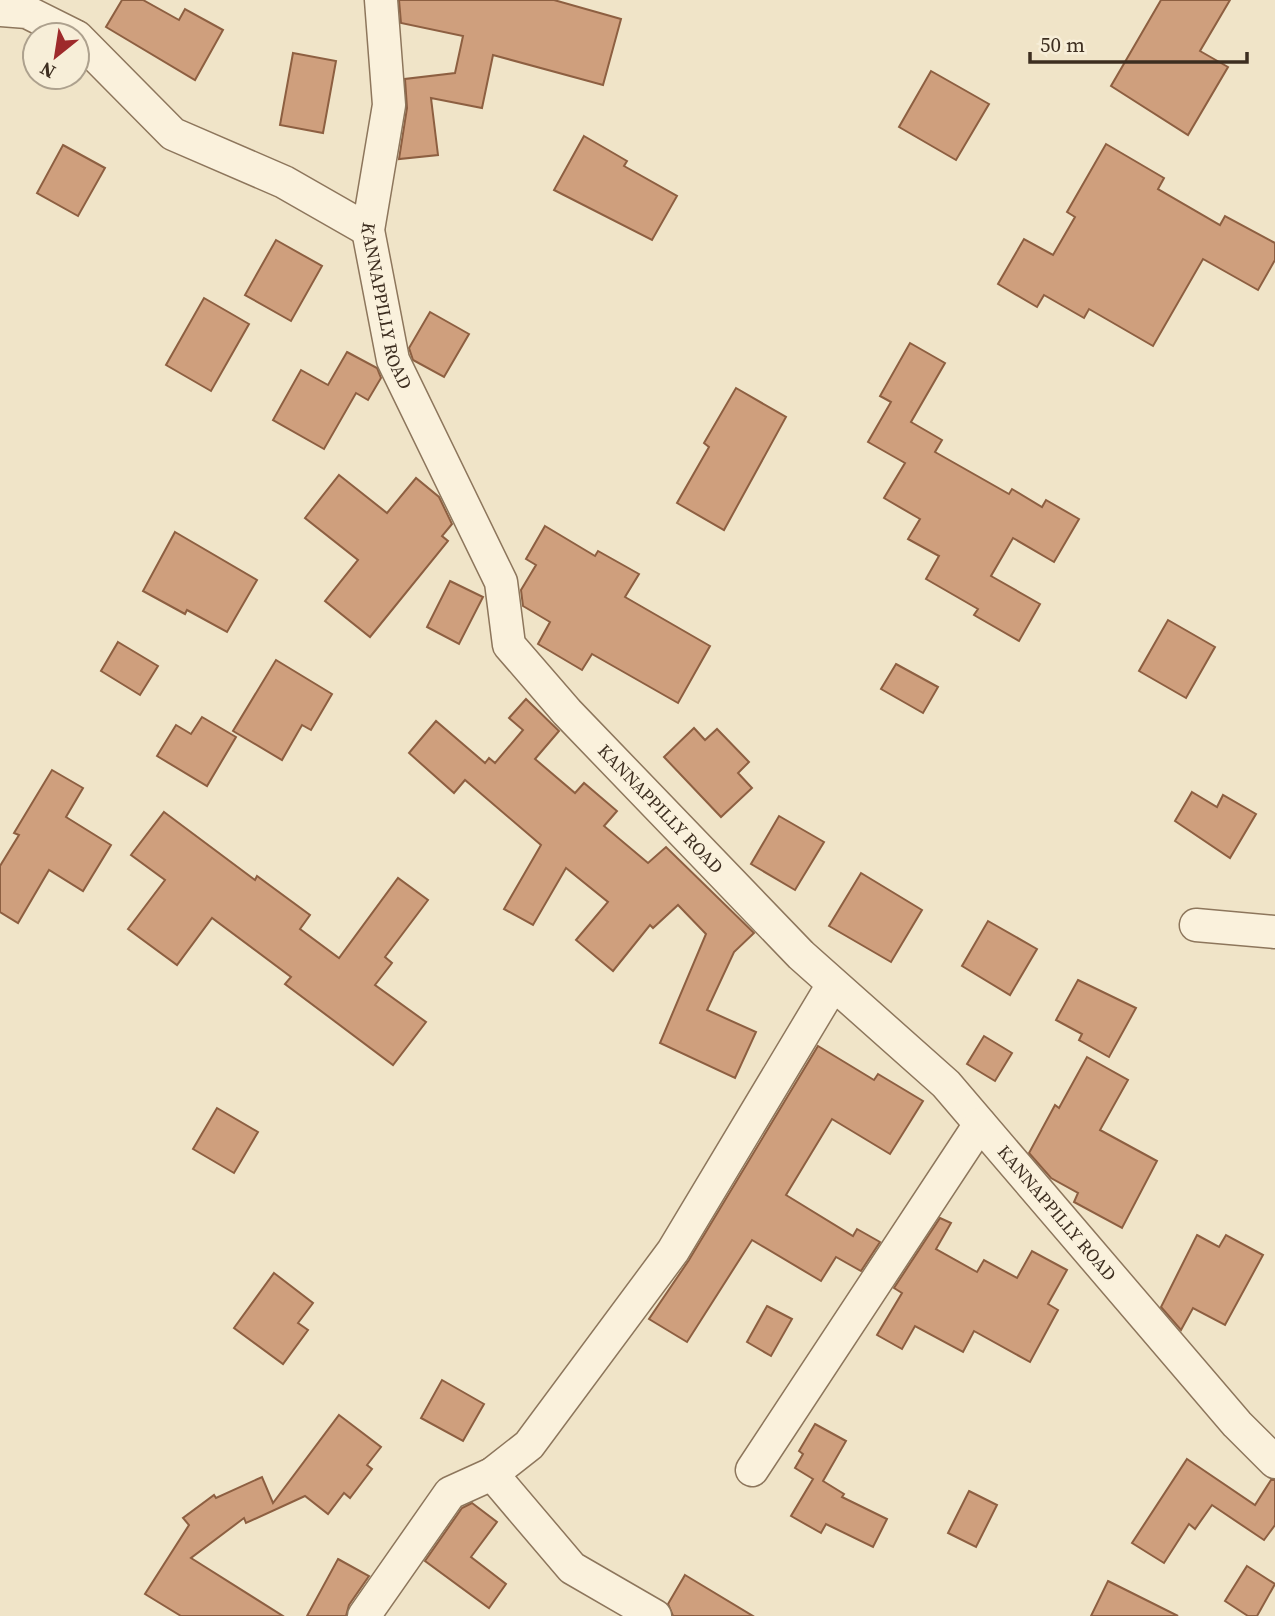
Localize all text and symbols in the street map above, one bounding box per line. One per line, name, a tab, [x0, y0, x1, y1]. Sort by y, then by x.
north arrow	[21, 21, 91, 91]
scale bar	[1030, 21, 1247, 65]
text: 50 m	[1040, 30, 1085, 59]
text: N	[35, 56, 60, 85]
street label: KANNAPPILLY ROAD	[355, 220, 418, 393]
street label: KANNAPPILLY ROAD	[592, 738, 729, 879]
street label: KANNAPPILLY ROAD	[992, 1140, 1122, 1286]

